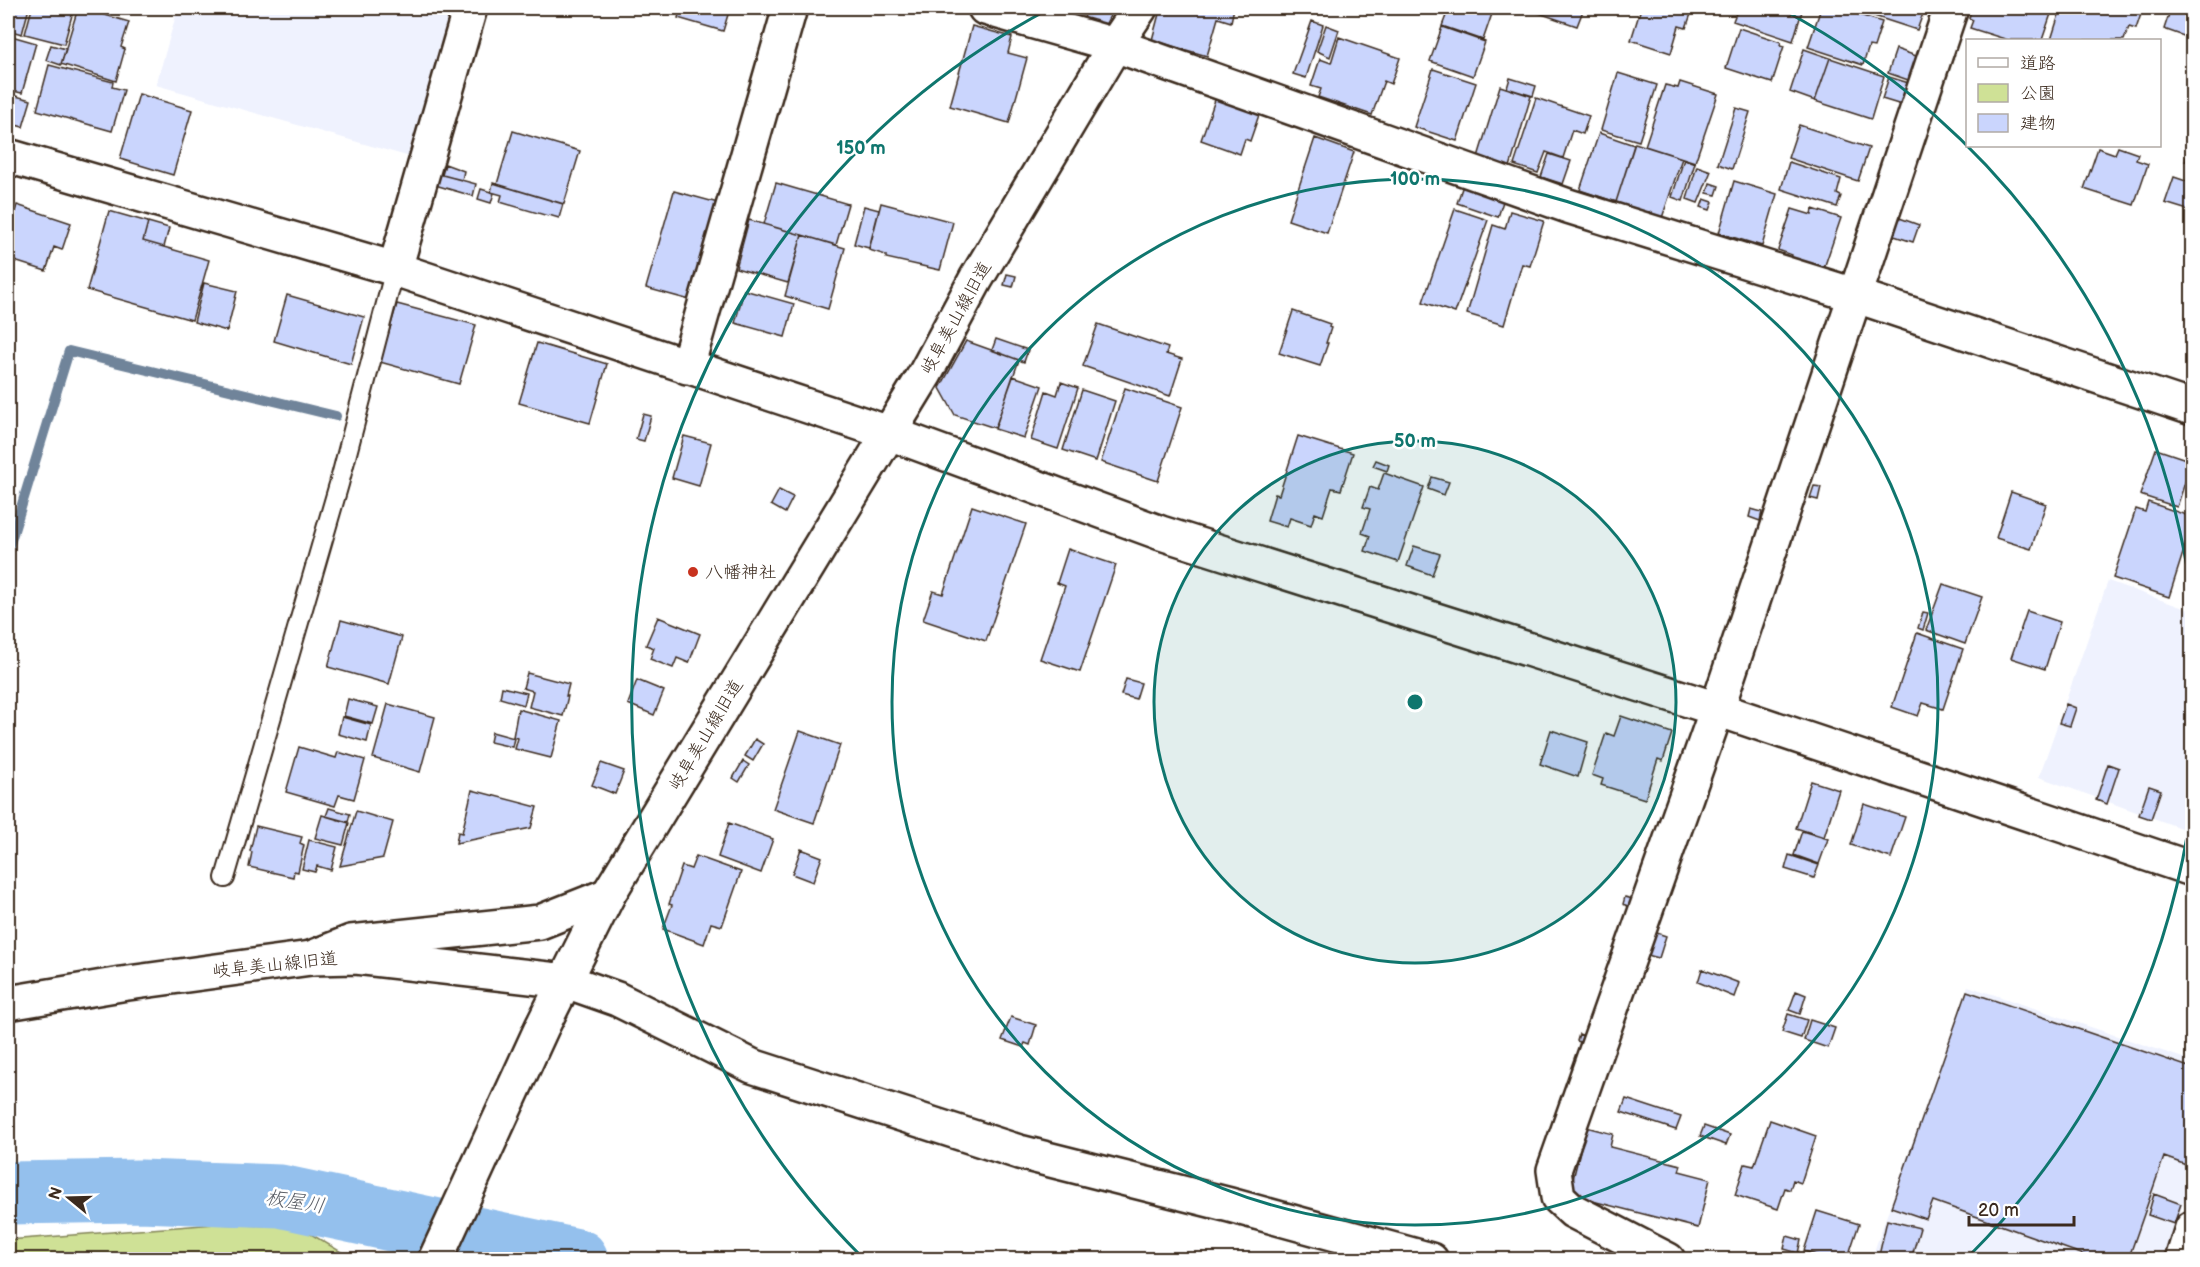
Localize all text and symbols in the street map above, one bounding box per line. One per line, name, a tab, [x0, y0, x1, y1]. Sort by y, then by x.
legend	[1966, 39, 2161, 147]
text: 道路	[2020, 53, 2056, 74]
text: 公園	[2020, 83, 2056, 104]
text: 建物	[2020, 113, 2056, 134]
text: 150 m	[836, 138, 886, 159]
text: 100 m	[1390, 169, 1440, 190]
street label: 岐阜美山線旧道	[916, 258, 996, 378]
text: 50 m	[1394, 431, 1436, 452]
place label: 八幡神社	[705, 562, 777, 583]
marker: 八幡神社	[686, 565, 700, 579]
street label: 岐阜美山線旧道	[665, 676, 747, 794]
centre of rings	[1405, 692, 1425, 712]
street label: 岐阜美山線旧道	[211, 948, 339, 982]
north arrow	[39, 1168, 99, 1228]
text: N	[45, 1185, 67, 1202]
water label: 板屋川	[263, 1185, 327, 1219]
scale bar	[1969, 1189, 2074, 1227]
text: 20 m	[1978, 1200, 2019, 1221]

